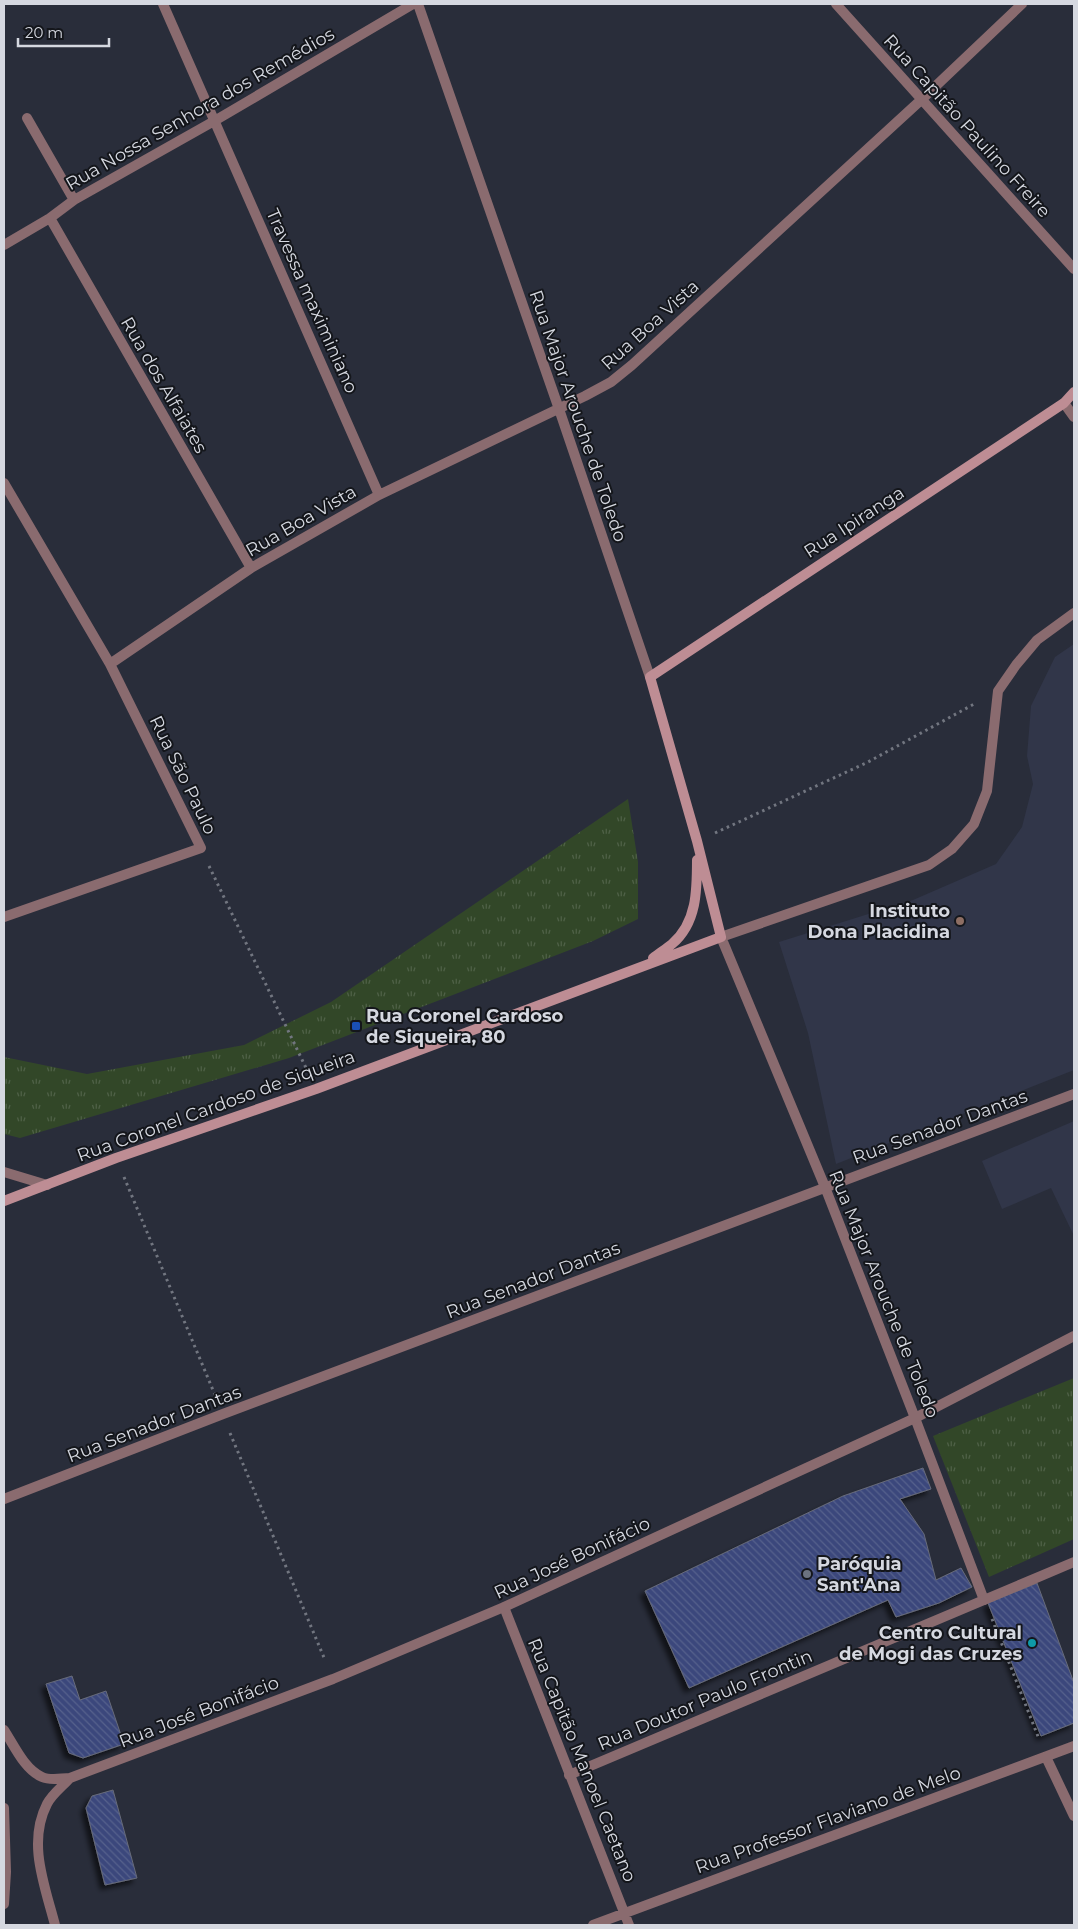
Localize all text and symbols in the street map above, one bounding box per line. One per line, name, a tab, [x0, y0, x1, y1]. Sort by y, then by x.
scale bar	[18, 15, 109, 47]
text: 20 m	[25, 23, 63, 42]
street label: Rua Nossa Senhora dos Remédios	[62, 23, 338, 195]
street label: Rua Capitão Paulino Freire	[879, 30, 1055, 222]
street label: Travessa maximiniano	[261, 205, 363, 397]
street label: Rua Boa Vista	[597, 275, 703, 375]
street label: Rua Major Arouche de Toledo	[524, 287, 632, 545]
street label: Rua dos Alfaiates	[116, 313, 212, 457]
street label: Rua Boa Vista	[242, 480, 360, 562]
street label: Rua Ipiranga	[800, 481, 908, 563]
street label: Rua São Paulo	[145, 712, 221, 838]
place label: Instituto Dona Placidina	[808, 900, 950, 943]
marker: Instituto Dona Placidina	[954, 915, 966, 927]
place label: Rua Coronel Cardoso de Siqueira, 80	[366, 1005, 564, 1048]
marker: Rua Coronel Cardoso de Siqueira, 80	[350, 1020, 362, 1032]
street label: Rua Coronel Cardoso de Siqueira	[74, 1045, 358, 1167]
street label: Rua Senador Dantas	[849, 1085, 1031, 1169]
street label: Rua Major Arouche de Toledo	[824, 1167, 944, 1421]
street label: Rua Senador Dantas	[443, 1237, 623, 1323]
street label: Rua Senador Dantas	[64, 1381, 244, 1467]
street label: Rua José Bonifácio	[490, 1512, 654, 1604]
place label: Paróquia Sant'Ana	[817, 1553, 902, 1596]
marker: Paróquia Sant'Ana	[801, 1568, 813, 1580]
place label: Centro Cultural de Mogi das Cruzes	[839, 1622, 1022, 1665]
street label: Rua Capitão Manoel Caetano	[523, 1635, 641, 1885]
marker: Centro Cultural de Mogi das Cruzes	[1026, 1637, 1038, 1649]
street label: Rua Doutor Paulo Frontin	[594, 1645, 816, 1755]
street label: Rua José Bonifácio	[116, 1671, 282, 1753]
street label: Rua Professor Flaviano de Melo	[692, 1762, 964, 1878]

